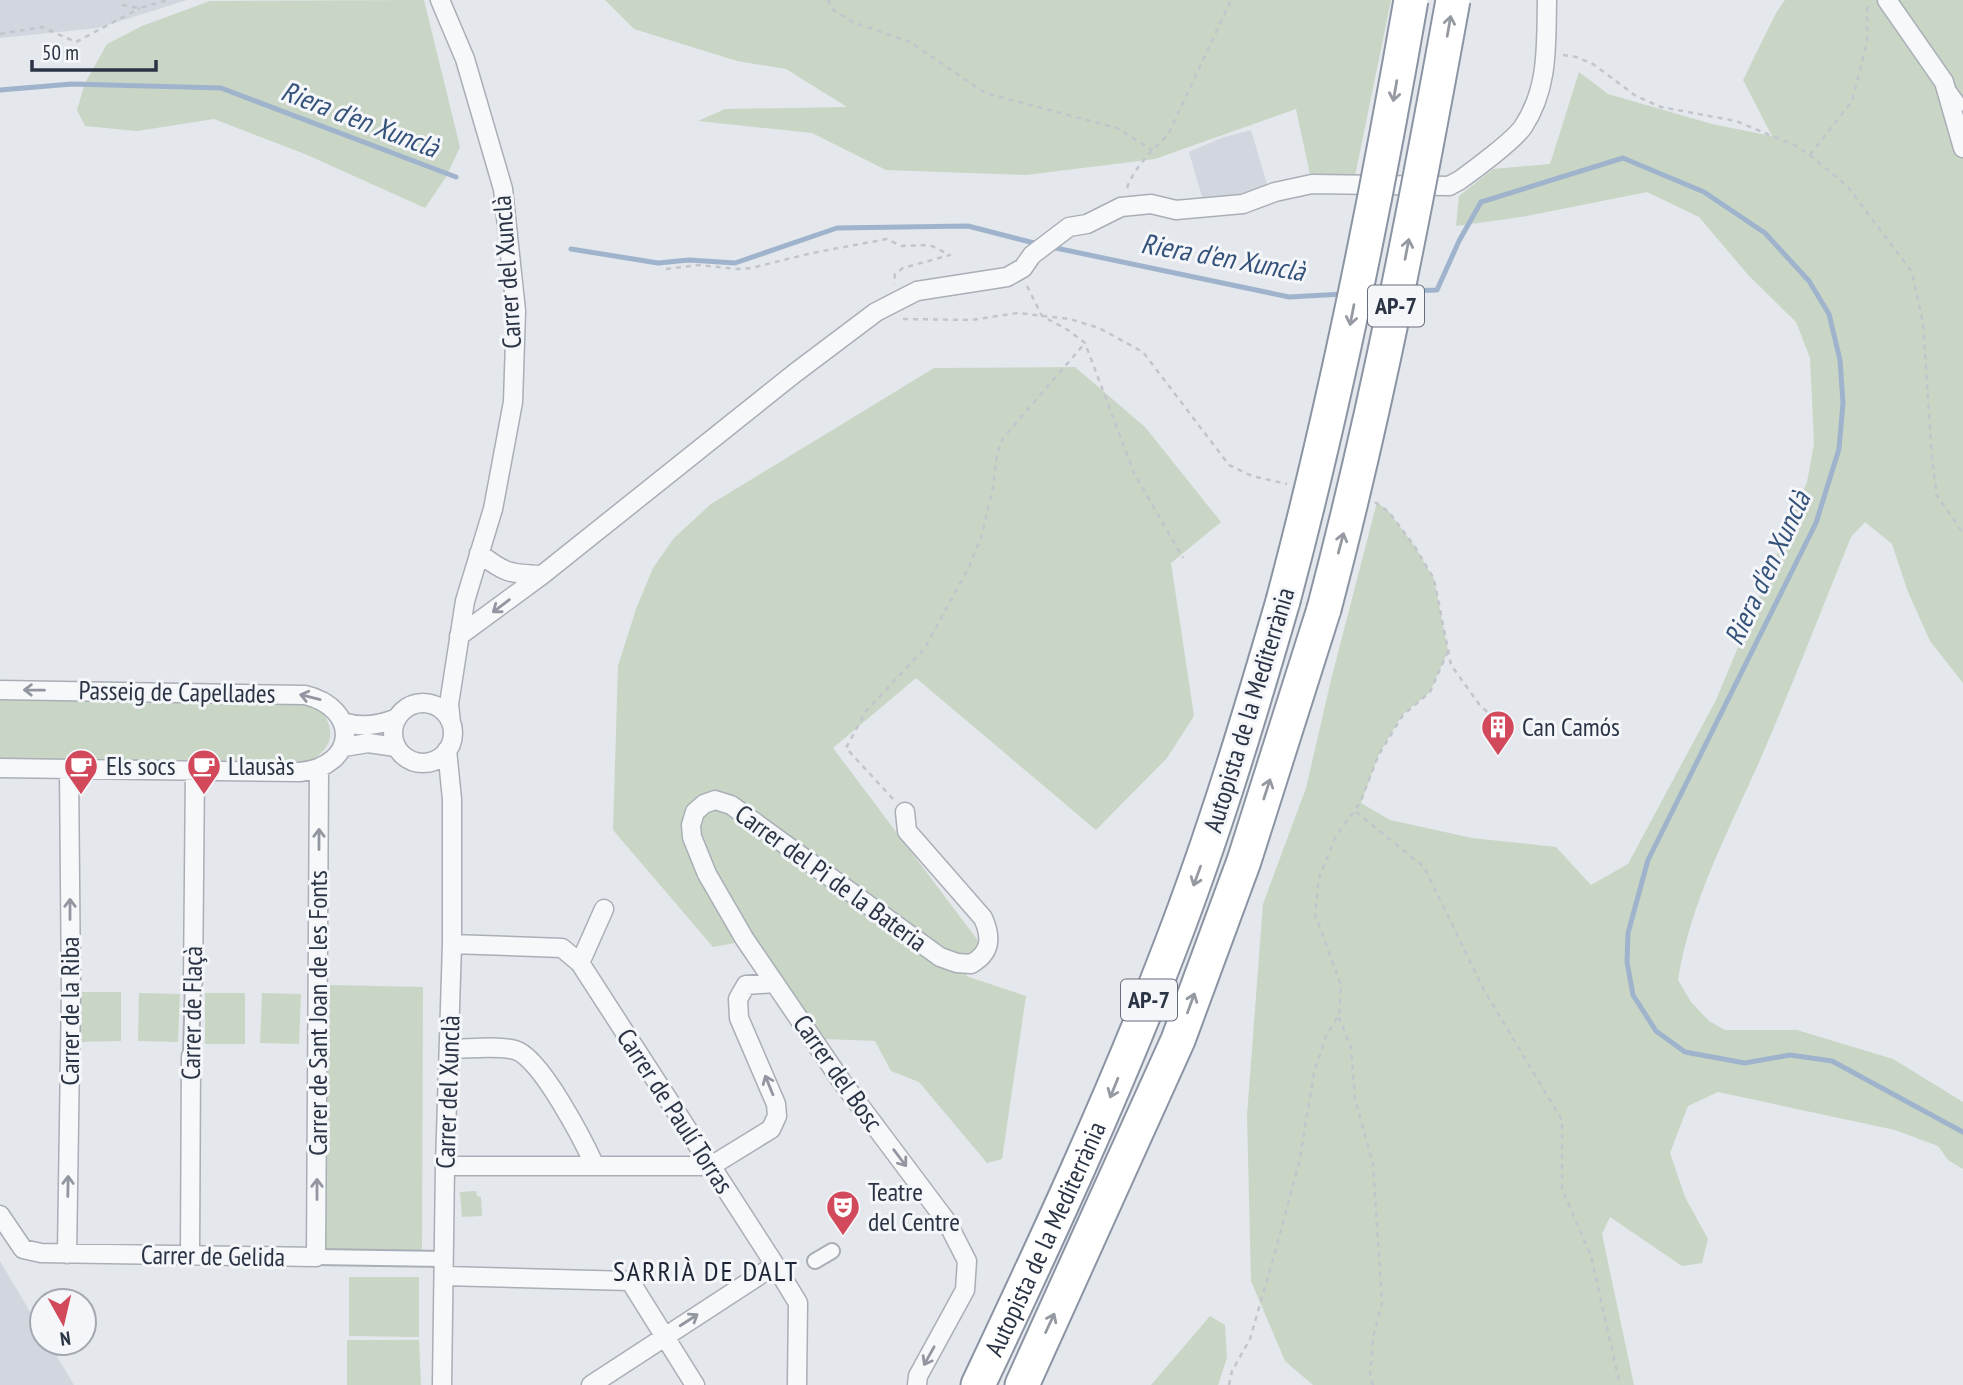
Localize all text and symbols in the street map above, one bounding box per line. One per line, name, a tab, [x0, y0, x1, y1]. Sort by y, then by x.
one-way arrow	[1442, 15, 1456, 38]
scale bar	[32, 28, 156, 72]
text: 50 m	[42, 39, 79, 66]
water label: Riera d'en Xunclà	[276, 72, 446, 166]
one-way arrow	[1388, 79, 1401, 102]
street label: Carrer del Xunclà	[485, 194, 528, 350]
water label: Riera d'en Xunclà	[1138, 224, 1310, 289]
one-way arrow	[1401, 238, 1415, 261]
road number: AP-7	[1368, 286, 1424, 326]
one-way arrow	[1344, 303, 1358, 326]
water label: Riera d'en Xunclà	[1715, 483, 1819, 651]
one-way arrow	[1335, 532, 1348, 555]
street label: Autopista de la Mediterrània	[1196, 584, 1301, 836]
one-way arrow	[492, 598, 511, 613]
street label: Passeig de Capellades	[78, 673, 276, 710]
one-way arrow	[23, 683, 46, 697]
one-way arrow	[300, 690, 322, 703]
building icon: Can Camós	[1479, 708, 1517, 757]
place label: Can Camós	[1522, 710, 1620, 743]
cafe icon: Els socs	[62, 747, 100, 796]
cafe icon: Llausàs	[185, 747, 223, 796]
place label: Els socs	[106, 749, 176, 782]
place label: Llausàs	[228, 749, 295, 782]
one-way arrow	[1262, 778, 1275, 800]
street label: Carrer del Pi de la Bateria	[729, 797, 934, 958]
one-way arrow	[312, 828, 326, 851]
one-way arrow	[1189, 864, 1202, 886]
street label: Carrer de Sant Joan de les Fonts	[301, 870, 334, 1156]
one-way arrow	[63, 898, 77, 921]
street label: Carrer de la Riba	[53, 937, 86, 1085]
street label: Carrer de Flaçà	[174, 946, 209, 1080]
road number: AP-7	[1121, 980, 1177, 1020]
one-way arrow	[1186, 992, 1199, 1014]
street label: Carrer del Bosc	[786, 1008, 891, 1137]
street label: Carrer del Xunclà	[428, 1015, 467, 1169]
street label: Carrer de Paulí Torras	[610, 1022, 741, 1199]
one-way arrow	[761, 1074, 774, 1096]
one-way arrow	[1106, 1076, 1119, 1098]
street label: Autopista de la Mediterrània	[977, 1116, 1113, 1361]
one-way arrow	[892, 1149, 907, 1167]
one-way arrow	[61, 1174, 74, 1197]
place label: Teatre del Centre	[868, 1175, 960, 1238]
one-way arrow	[310, 1178, 323, 1201]
theatre icon: Teatre del Centre	[824, 1188, 862, 1237]
street label: Carrer de Gelida	[141, 1238, 285, 1273]
district label: SARRIÀ DE DALT	[613, 1252, 799, 1289]
north arrow	[28, 1287, 98, 1357]
one-way arrow	[678, 1313, 698, 1327]
one-way arrow	[1044, 1313, 1057, 1334]
text: N	[59, 1326, 72, 1351]
one-way arrow	[922, 1345, 936, 1365]

